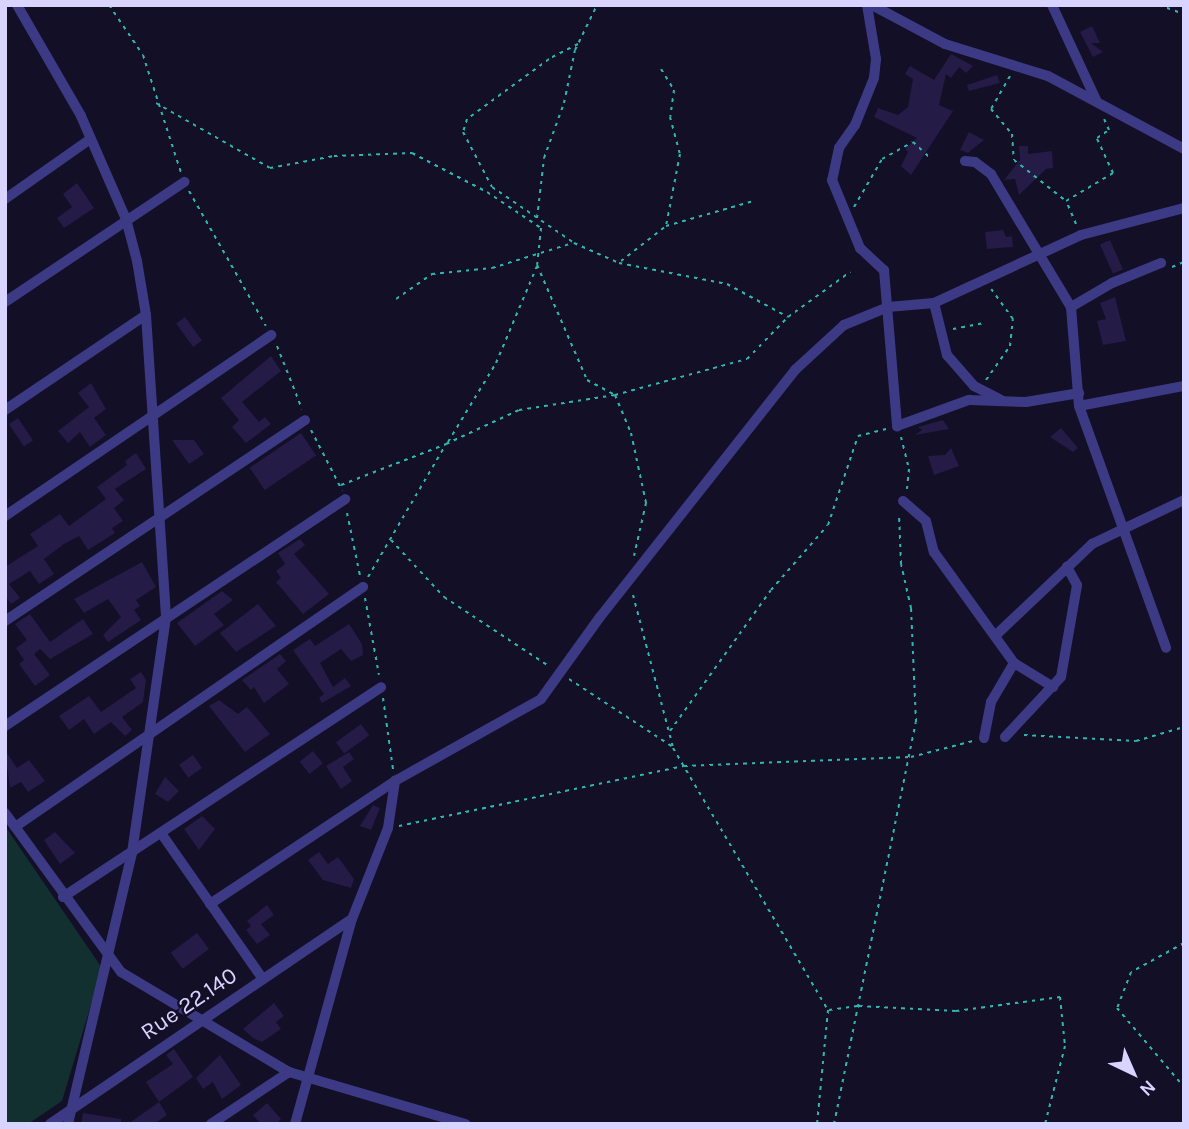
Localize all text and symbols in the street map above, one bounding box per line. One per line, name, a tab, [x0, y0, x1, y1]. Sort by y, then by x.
street label: Rue 22.140	[136, 962, 242, 1046]
north arrow	[1098, 1038, 1168, 1108]
text: N	[1135, 1075, 1160, 1101]

